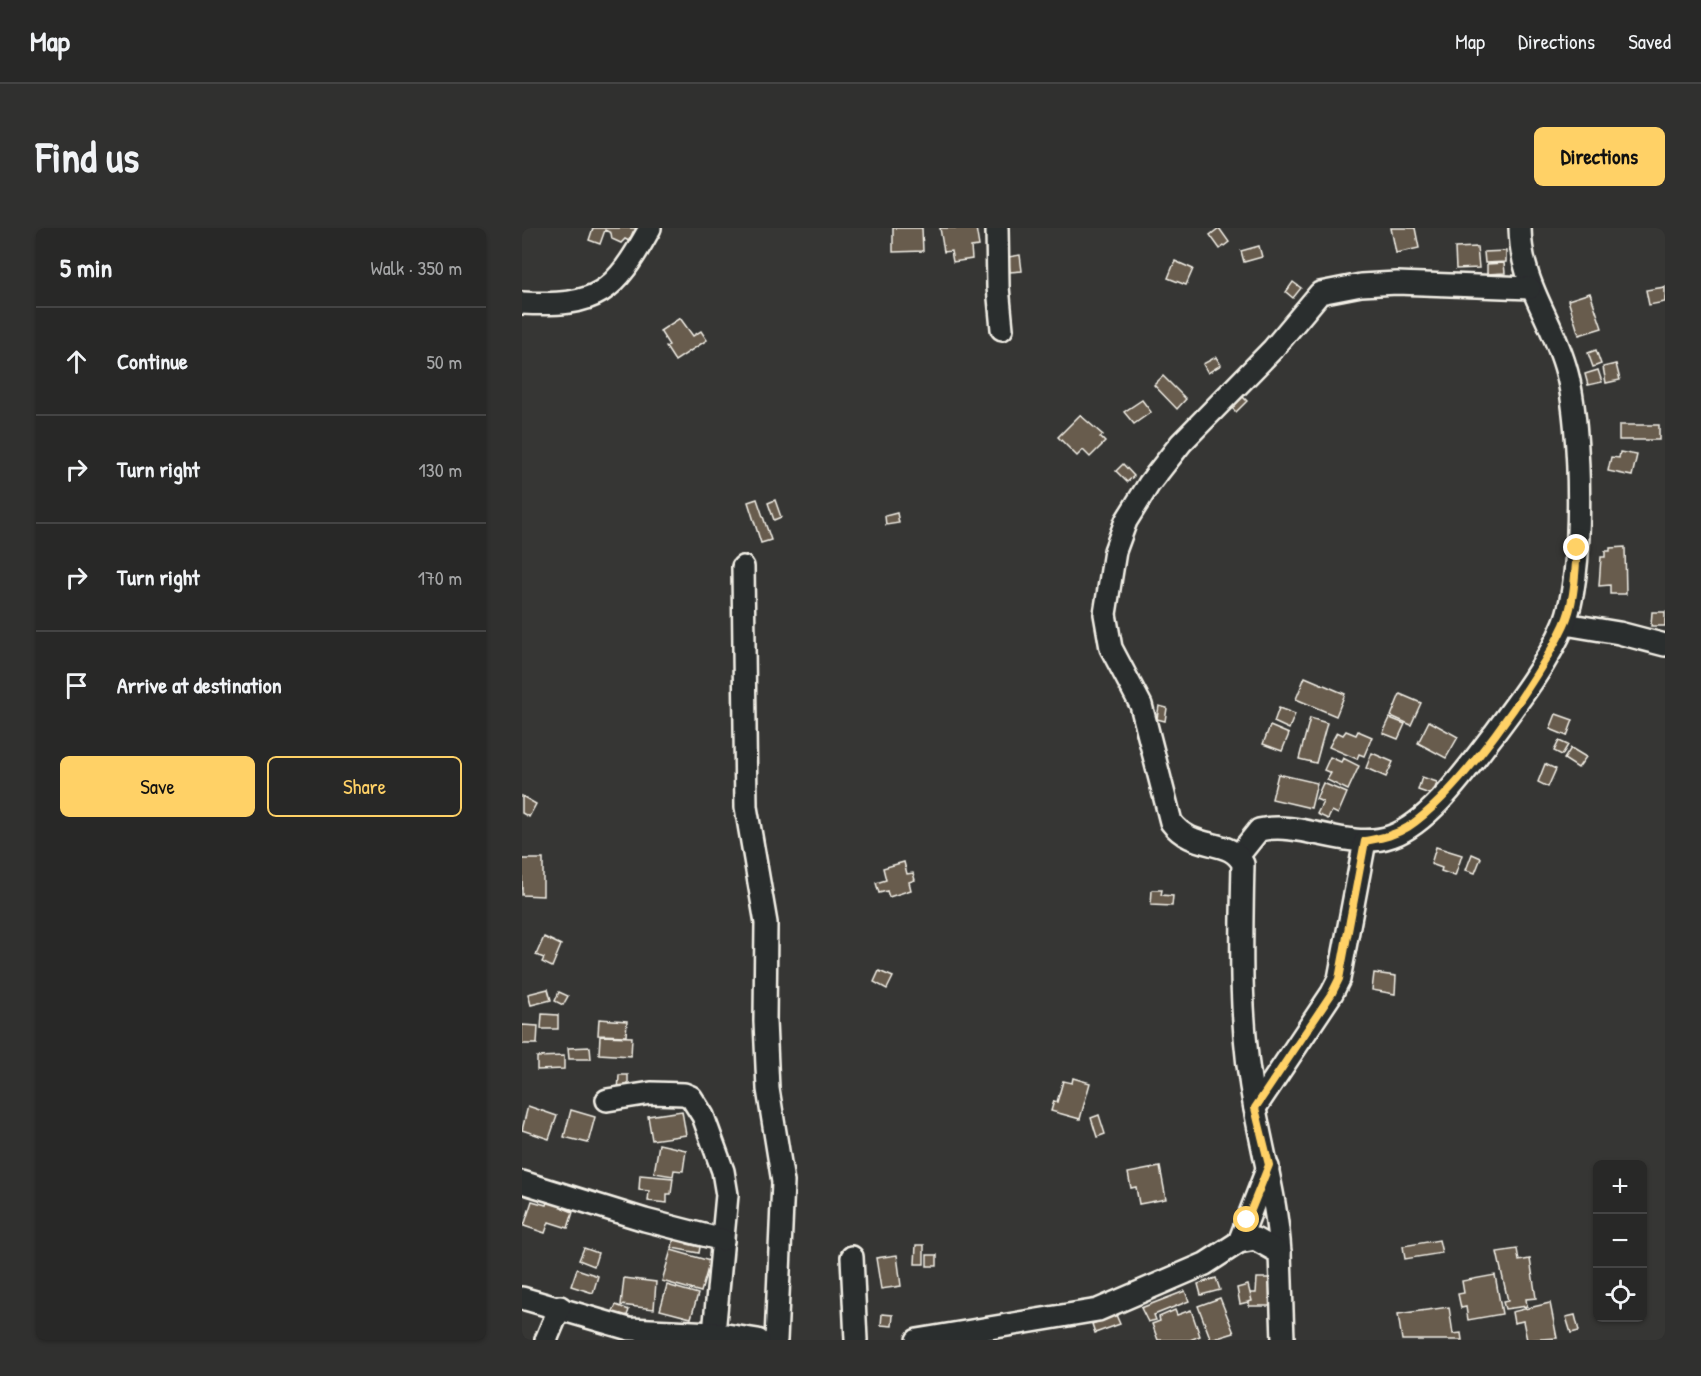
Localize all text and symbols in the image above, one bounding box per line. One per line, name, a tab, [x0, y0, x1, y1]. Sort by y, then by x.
text: Map	[30, 22, 70, 60]
text: Map	[1455, 27, 1485, 56]
text: Directions	[1518, 27, 1595, 56]
text: Saved	[1628, 27, 1671, 56]
button: Directions	[1534, 127, 1665, 186]
text: Find us	[36, 128, 139, 185]
text: 5 min	[60, 250, 112, 285]
text: Walk · 350 m	[370, 254, 462, 281]
icon: ahead	[60, 345, 93, 378]
text: Continue	[117, 346, 188, 376]
text: 50 m	[426, 348, 462, 375]
icon: right	[60, 453, 93, 486]
text: Turn right	[117, 454, 200, 484]
text: 130 m	[419, 456, 462, 483]
route end	[1563, 534, 1589, 560]
icon: right	[60, 561, 93, 594]
text: Turn right	[117, 562, 200, 592]
text: 170 m	[418, 564, 462, 591]
icon: arrive	[60, 669, 93, 702]
text: Arrive at destination	[117, 670, 282, 700]
button: Save	[60, 756, 255, 817]
button: Share	[267, 756, 462, 817]
map controls	[1593, 1160, 1647, 1322]
button: +	[1593, 1160, 1647, 1214]
route start	[1233, 1206, 1259, 1232]
button: −	[1593, 1214, 1647, 1268]
button: locate	[1593, 1268, 1647, 1322]

